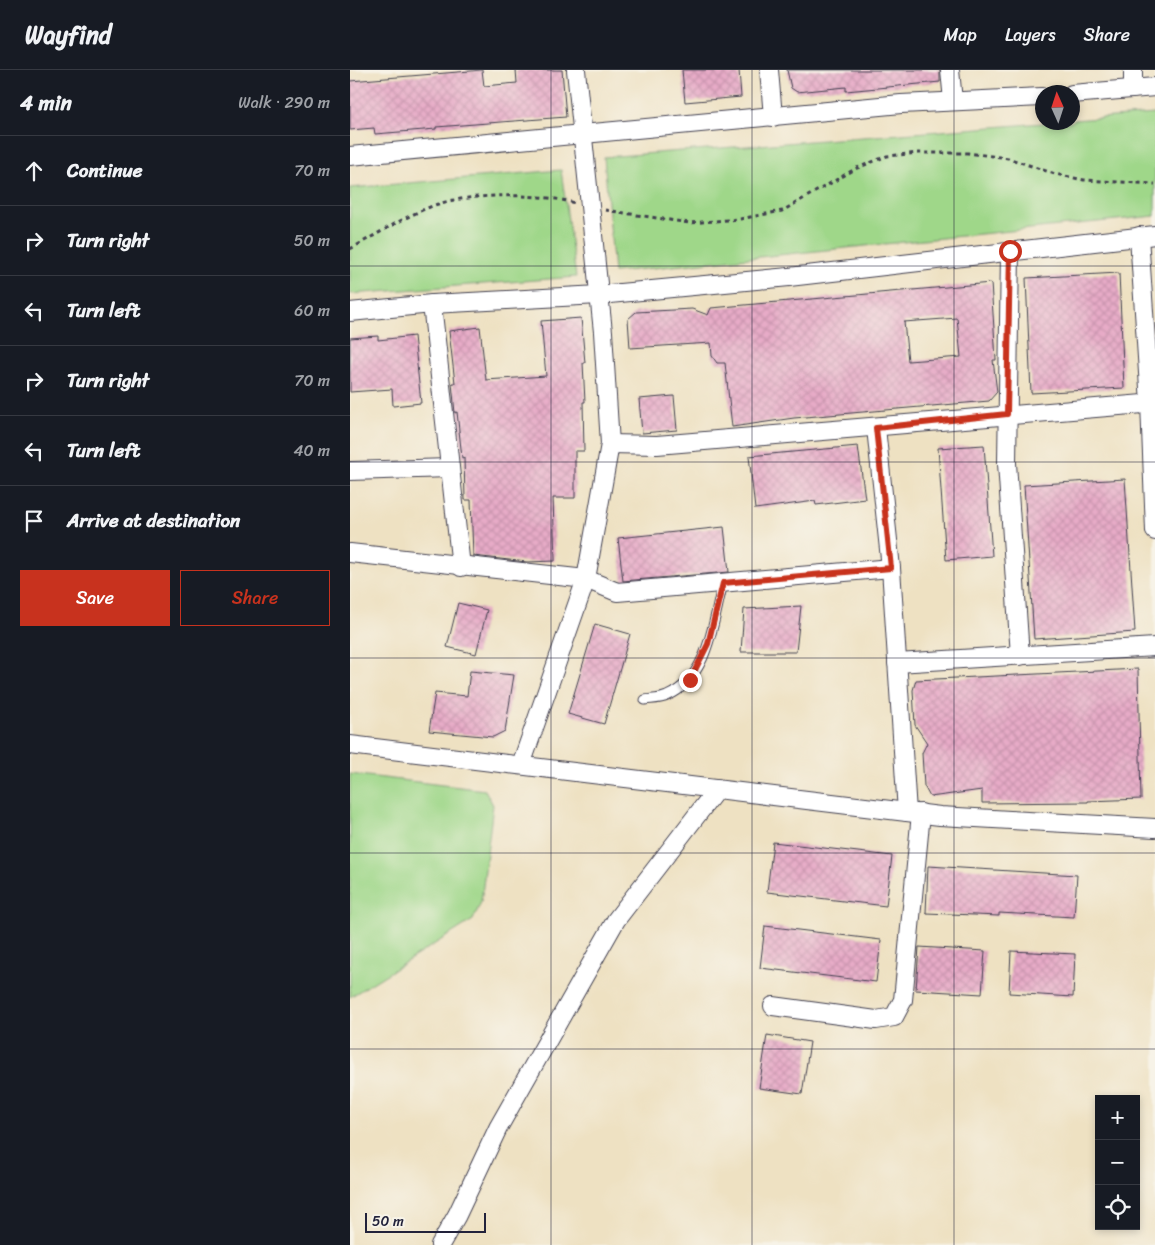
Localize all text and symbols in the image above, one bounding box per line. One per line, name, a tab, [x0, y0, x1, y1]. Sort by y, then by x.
text: Wayfind	[25, 14, 111, 56]
text: Map	[944, 19, 977, 51]
text: Layers	[1005, 19, 1056, 51]
text: Share	[1084, 19, 1130, 51]
text: 4 min	[20, 84, 72, 122]
north arrow	[1035, 85, 1080, 130]
text: Walk · 290 m	[238, 88, 330, 117]
text: Continue	[67, 154, 143, 187]
text: 70 m	[294, 156, 330, 185]
icon: ahead	[20, 157, 48, 185]
text: Turn right	[67, 224, 149, 257]
text: 50 m	[294, 226, 330, 255]
icon: right	[20, 227, 48, 255]
route start	[999, 240, 1022, 263]
text: Turn left	[67, 294, 140, 327]
text: 60 m	[294, 296, 330, 325]
icon: left	[20, 297, 48, 325]
text: Turn right	[67, 364, 149, 397]
text: 70 m	[294, 366, 330, 395]
icon: right	[20, 367, 48, 395]
text: Turn left	[67, 434, 140, 467]
text: 40 m	[293, 436, 330, 465]
icon: left	[20, 437, 48, 465]
text: Arrive at destination	[67, 504, 240, 537]
icon: arrive	[20, 507, 48, 535]
button: Save	[20, 570, 170, 626]
button: Share	[180, 570, 330, 626]
route end	[679, 669, 702, 692]
map controls	[1095, 1095, 1140, 1230]
button: +	[1095, 1095, 1140, 1140]
button: −	[1095, 1140, 1140, 1185]
button: locate	[1095, 1185, 1140, 1230]
text: 50 m	[372, 1209, 404, 1234]
scale bar	[365, 1210, 486, 1233]

